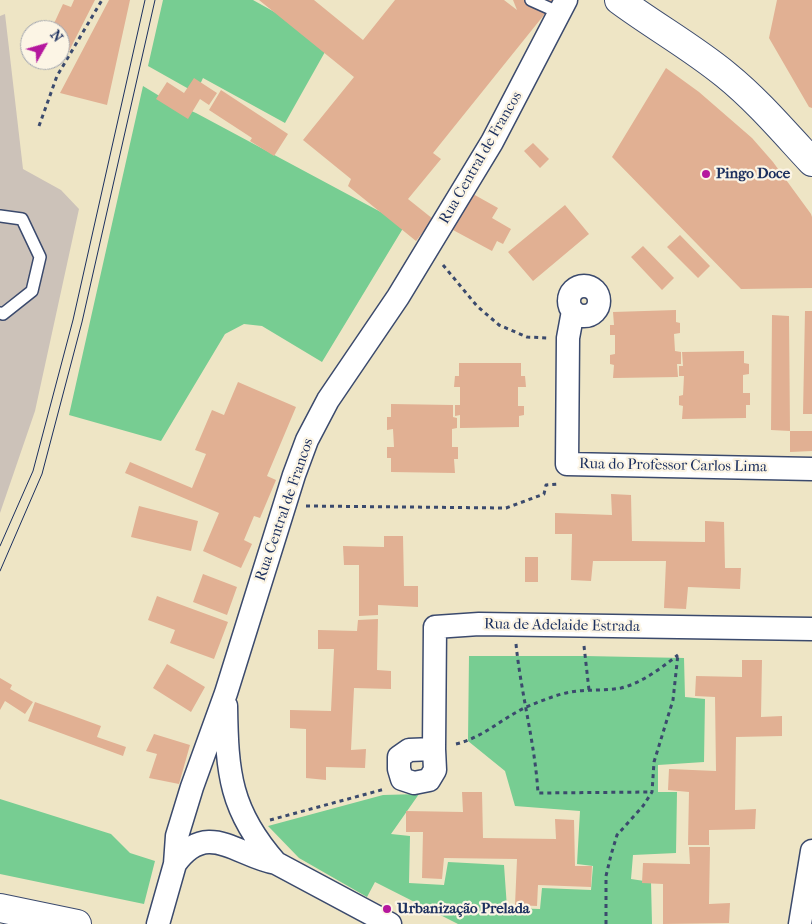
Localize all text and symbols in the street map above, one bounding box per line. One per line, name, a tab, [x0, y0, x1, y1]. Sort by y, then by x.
north arrow	[20, 20, 70, 70]
text: N	[46, 27, 66, 45]
street label: Rua Central de Francos	[436, 89, 526, 227]
place label: Pingo Doce	[716, 165, 790, 183]
marker: Pingo Doce	[700, 168, 712, 180]
street label: Rua Central de Francos	[252, 436, 318, 584]
street label: Rua do Professor Carlos Lima	[579, 455, 767, 477]
street label: Rua de Adelaide Estrada	[484, 616, 640, 636]
place label: Urbanização Prelada	[397, 900, 530, 918]
marker: Urbanização Prelada	[381, 903, 393, 915]

